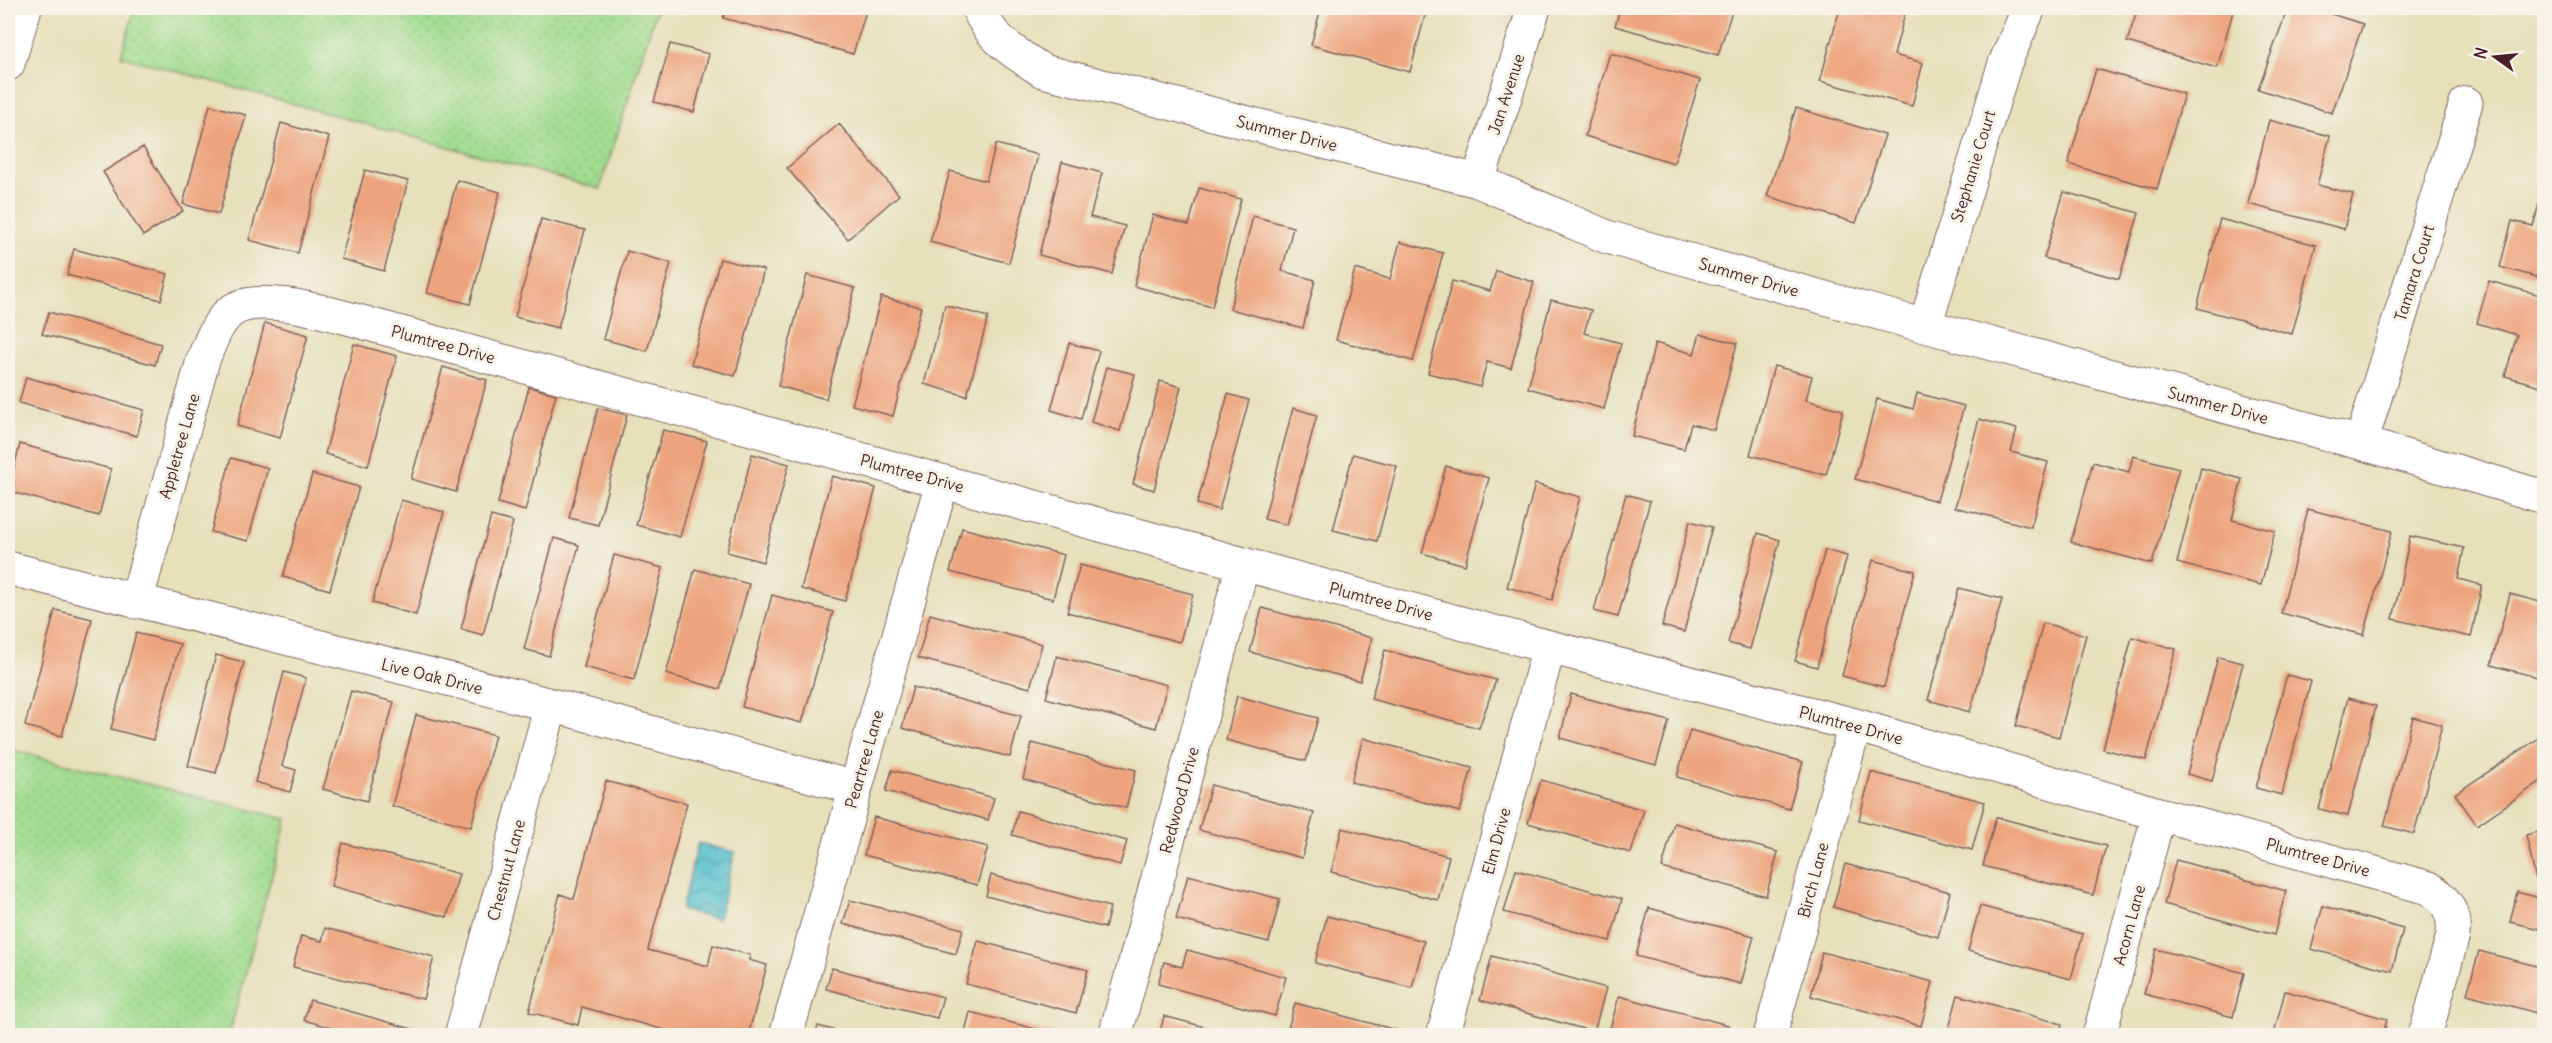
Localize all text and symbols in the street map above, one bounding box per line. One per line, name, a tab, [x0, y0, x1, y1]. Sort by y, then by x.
north arrow	[2465, 27, 2525, 87]
text: N	[2469, 45, 2492, 61]
street label: Jan Avenue	[1484, 51, 1528, 137]
street label: Stephanie Court	[1946, 107, 2000, 224]
street label: Summer Drive	[1235, 111, 1339, 155]
street label: Tamara Court	[2390, 222, 2438, 324]
street label: Summer Drive	[1697, 253, 1801, 301]
street label: Plumtree Drive	[389, 321, 497, 367]
street label: Summer Drive	[2166, 382, 2270, 428]
street label: Appletree Lane	[154, 391, 204, 501]
street label: Plumtree Drive	[858, 450, 966, 496]
street label: Plumtree Drive	[1327, 578, 1435, 624]
street label: Live Oak Drive	[379, 654, 485, 698]
street label: Plumtree Drive	[1797, 702, 1905, 748]
street label: Peartree Lane	[840, 707, 888, 811]
street label: Redwood Drive	[1155, 745, 1203, 855]
street label: Elm Drive	[1477, 805, 1515, 877]
street label: Chestnut Lane	[483, 817, 529, 923]
street label: Plumtree Drive	[2264, 834, 2372, 880]
street label: Birch Lane	[1793, 840, 1833, 920]
street label: Acorn Lane	[2109, 883, 2149, 967]

